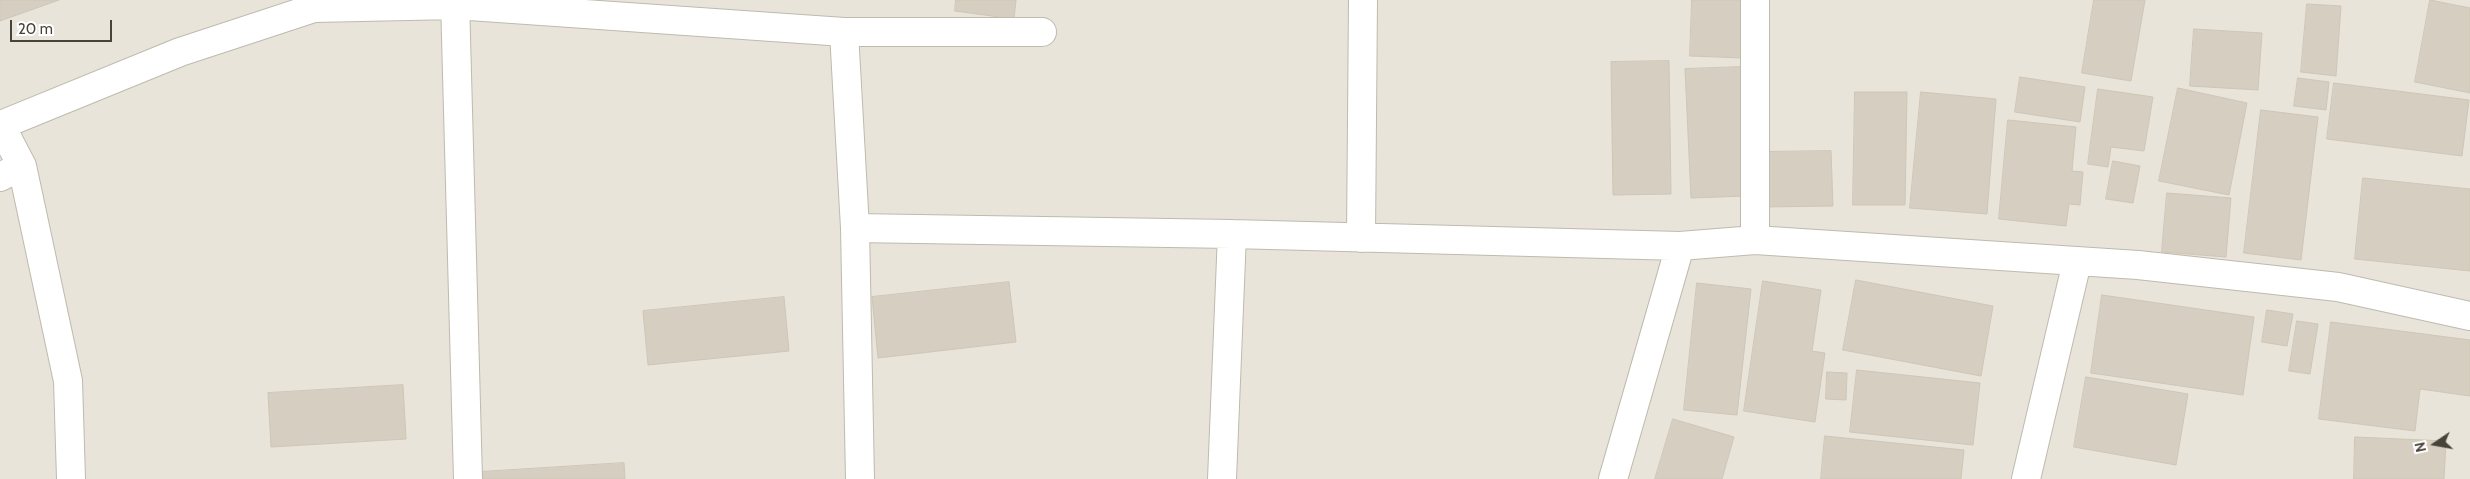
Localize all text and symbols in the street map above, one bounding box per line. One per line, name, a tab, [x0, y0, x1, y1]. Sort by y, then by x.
scale bar	[12, 10, 115, 42]
text: 20 m	[18, 20, 53, 38]
north arrow	[2410, 419, 2460, 469]
text: N	[2410, 440, 2430, 454]

